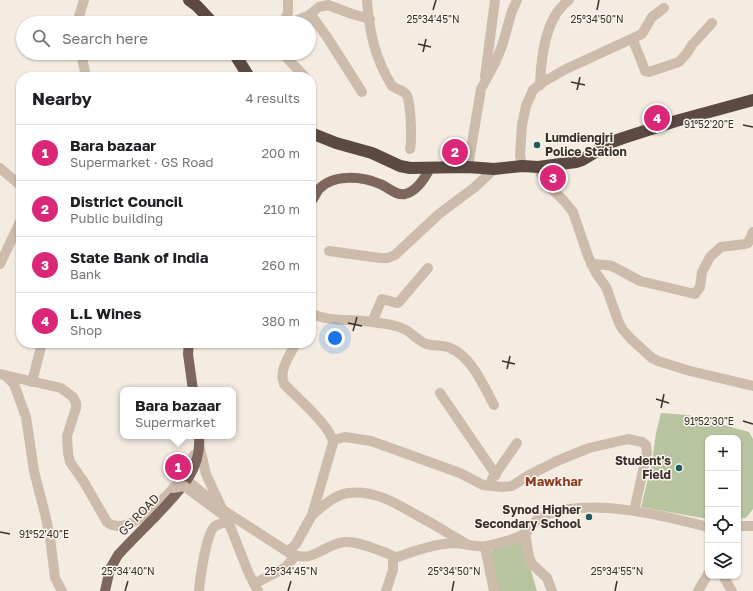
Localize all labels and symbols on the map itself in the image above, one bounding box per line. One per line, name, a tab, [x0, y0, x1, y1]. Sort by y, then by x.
text: 25°34'45"N	[406, 13, 460, 25]
text: 25°34'50"N	[570, 13, 624, 25]
pin: 4	[644, 103, 670, 133]
text: 91°52'20"E	[684, 118, 734, 130]
place label: Lumdiengjri Police Station	[545, 130, 627, 159]
pin: 2	[442, 137, 468, 167]
marker: Lumdiengjri Police Station	[532, 140, 542, 150]
pin: 3	[540, 163, 566, 193]
your location	[325, 328, 345, 348]
text: 91°52'30"E	[684, 415, 734, 427]
pin: 1	[165, 452, 191, 482]
place label: Student's Field	[615, 453, 671, 482]
marker: Student's Field	[674, 463, 684, 473]
district label: Mawkhar	[525, 473, 583, 489]
street label: GS ROAD	[115, 491, 162, 539]
place label: Synod Higher Secondary School	[474, 502, 581, 531]
marker: Synod Higher Secondary School	[584, 512, 594, 522]
text: 91°52'40"E	[19, 528, 69, 540]
text: 25°34'40"N	[101, 565, 155, 577]
text: 25°34'45"N	[264, 565, 318, 577]
text: 25°34'50"N	[427, 565, 481, 577]
text: 25°34'55"N	[591, 565, 643, 577]

